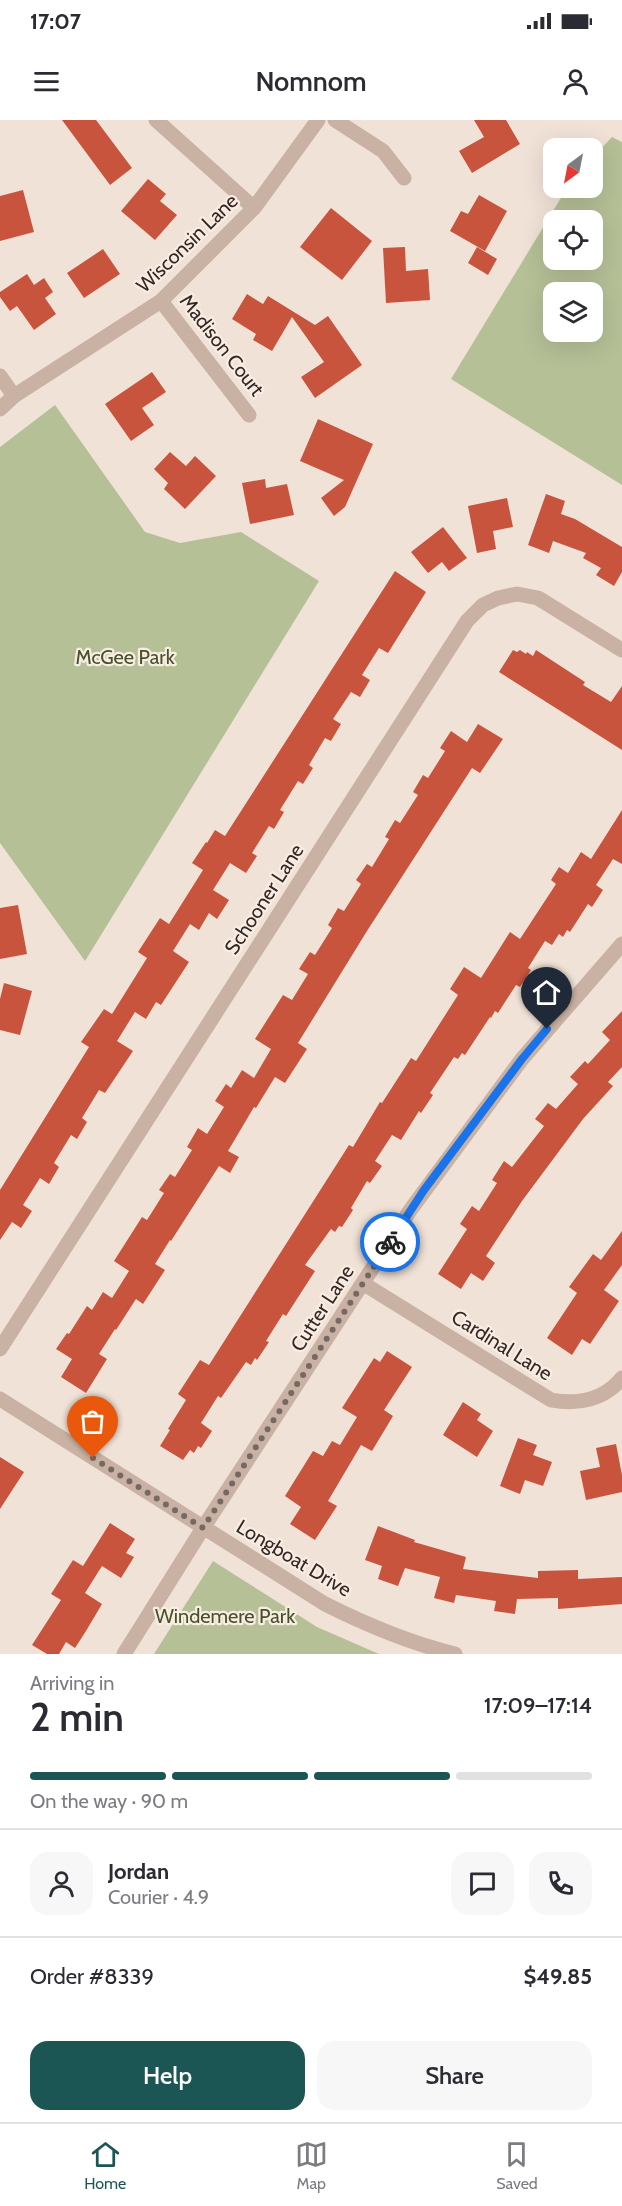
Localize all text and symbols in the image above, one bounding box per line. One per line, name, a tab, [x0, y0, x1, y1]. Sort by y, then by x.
text: 17:07	[30, 8, 81, 35]
icon: menu	[30, 65, 63, 98]
text: Nomnom	[255, 65, 367, 98]
icon: person	[559, 65, 592, 98]
north arrow	[543, 138, 603, 198]
map controls	[543, 138, 603, 342]
street label: Wisconsin Lane	[131, 189, 243, 297]
button: locate	[543, 210, 603, 270]
button: layers	[543, 282, 603, 342]
street label: Madison Court	[175, 289, 269, 401]
park label: McGee Park	[75, 645, 175, 669]
street label: Schooner Lane	[219, 839, 309, 959]
pin	[521, 967, 572, 1029]
icon: home	[530, 976, 563, 1009]
courier	[360, 1212, 420, 1272]
icon: bike	[374, 1226, 407, 1259]
street label: Cutter Lane	[285, 1260, 359, 1356]
street label: Cardinal Lane	[447, 1305, 557, 1385]
pin	[67, 1396, 118, 1458]
icon: bag	[76, 1405, 109, 1438]
street label: Longboat Drive	[232, 1514, 356, 1602]
park label: Windemere Park	[155, 1604, 295, 1628]
text: Arriving in	[30, 1671, 114, 1695]
text: 17:09–17:14	[484, 1692, 592, 1719]
text: 2 min	[30, 1693, 124, 1741]
text: On the way · 90 m	[30, 1789, 188, 1813]
button: person	[30, 1852, 93, 1915]
button: chat	[451, 1852, 514, 1915]
button: phone	[529, 1852, 592, 1915]
text: Jordan	[108, 1858, 169, 1885]
text: Courier · 4.9	[108, 1885, 209, 1909]
text: Order #8339	[30, 1963, 154, 1990]
text: $49.85	[524, 1963, 592, 1990]
button: Help	[30, 2041, 305, 2110]
button: Share	[317, 2041, 592, 2110]
tab: Home	[84, 2138, 126, 2193]
tab: Map	[295, 2138, 328, 2193]
tab: Saved	[496, 2138, 538, 2193]

